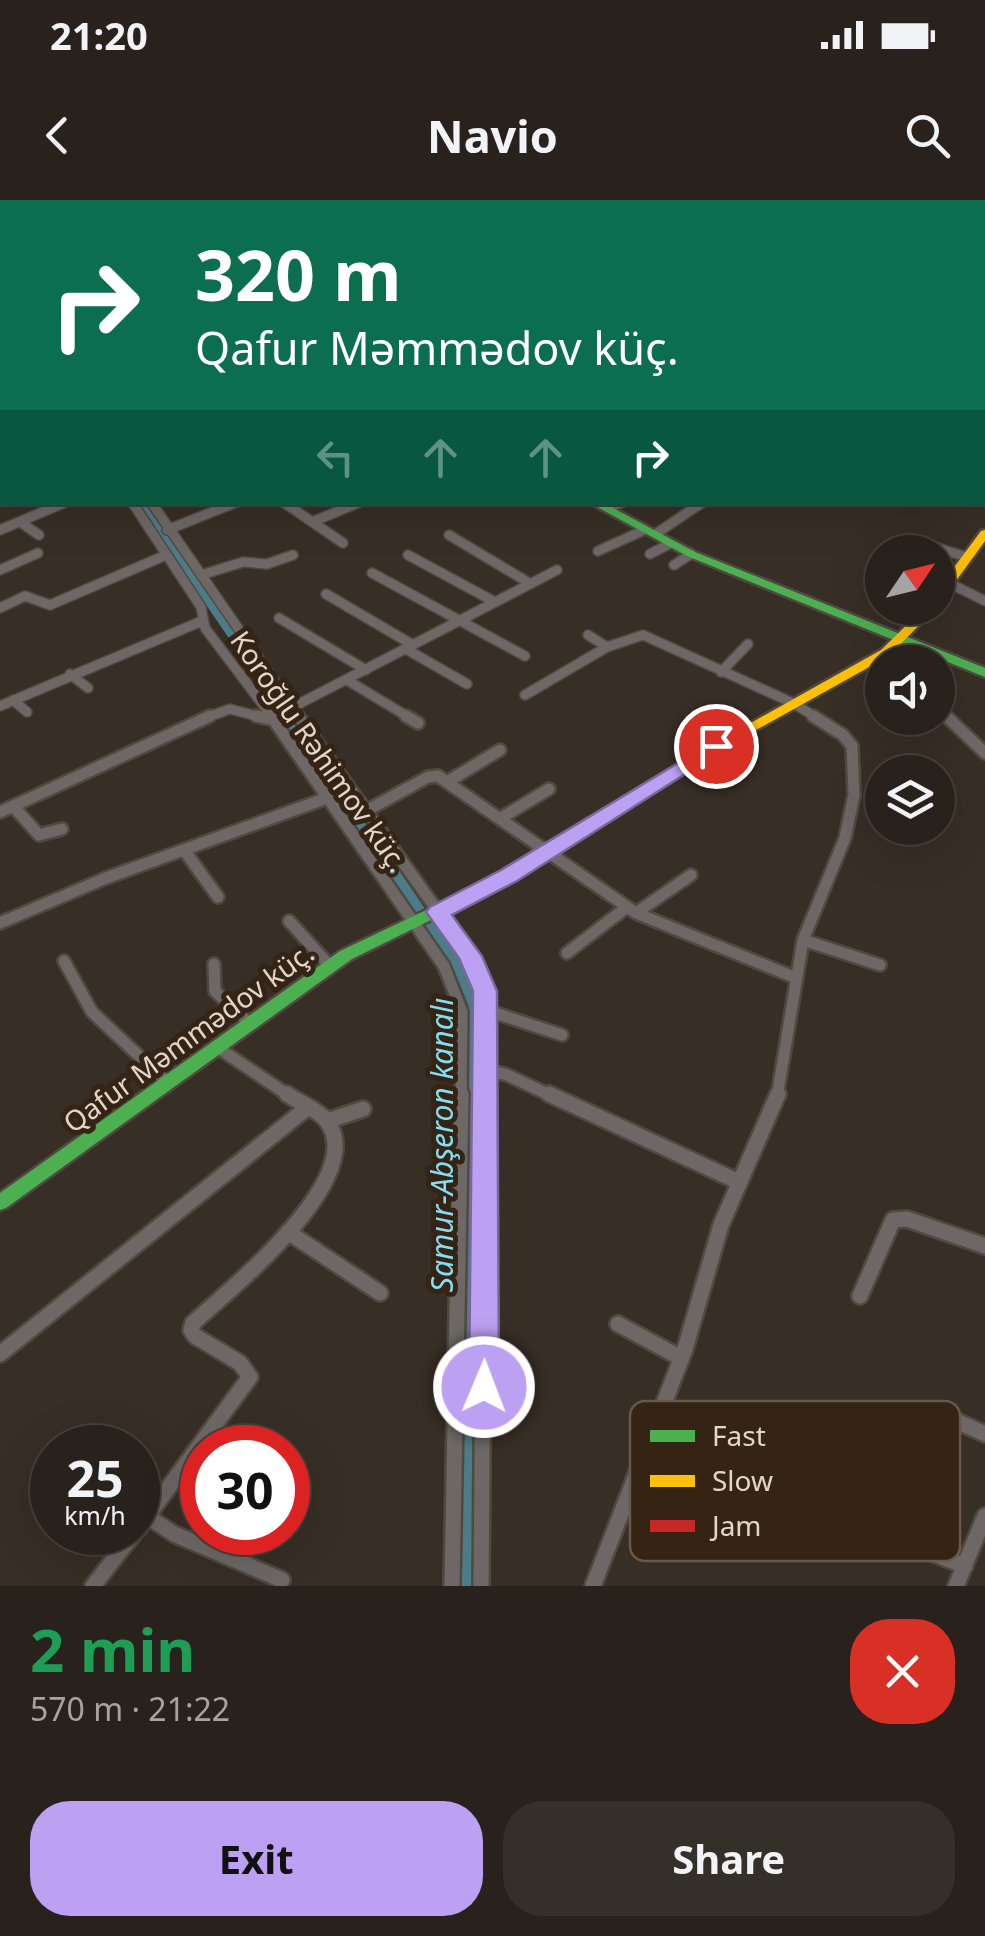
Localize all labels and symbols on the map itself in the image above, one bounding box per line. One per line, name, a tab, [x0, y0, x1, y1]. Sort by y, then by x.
north arrow	[865, 535, 955, 625]
street label: Koroğlu Rəhimov küç.	[222, 623, 418, 879]
pin	[674, 704, 759, 789]
street label: Qafur Məmmədov küç.	[55, 933, 321, 1141]
water label: Samur-Abşeron kanalı	[421, 998, 462, 1292]
position arrow	[432, 1335, 536, 1439]
legend	[630, 1401, 960, 1561]
text: Fast	[712, 1416, 766, 1454]
speed limit sign: 30	[180, 1425, 310, 1555]
text: Slow	[712, 1461, 773, 1499]
text: Jam	[709, 1506, 762, 1544]

